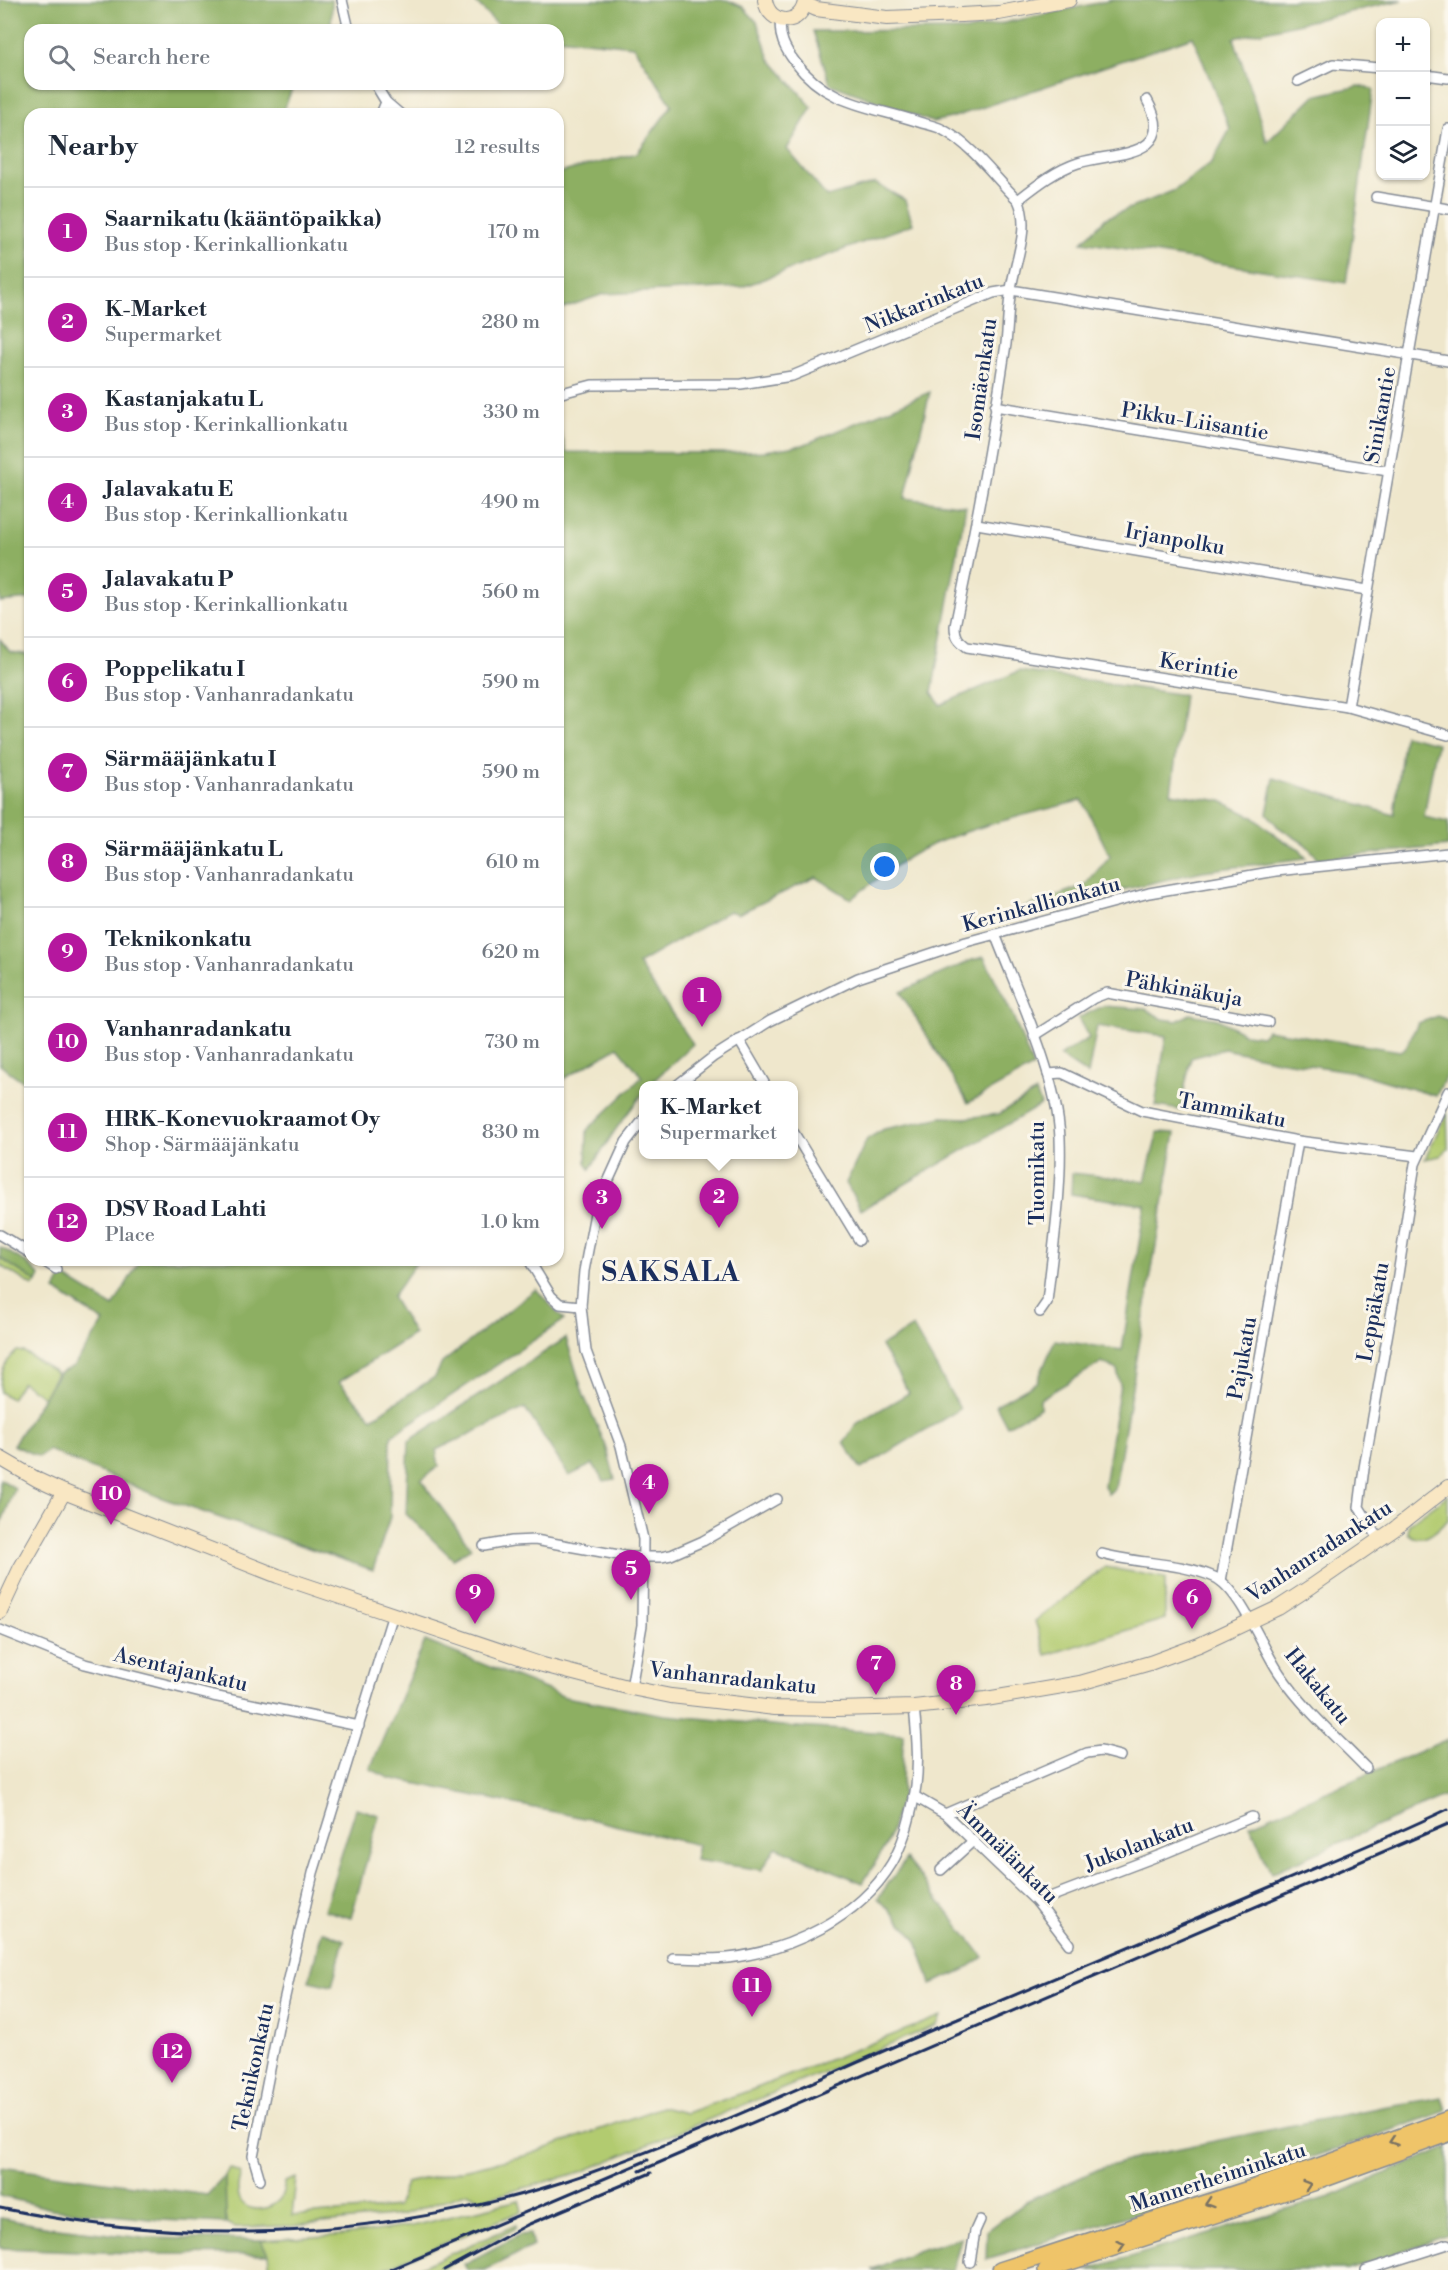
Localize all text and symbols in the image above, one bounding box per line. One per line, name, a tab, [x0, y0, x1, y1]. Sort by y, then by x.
map controls	[1376, 18, 1430, 180]
button: +	[1376, 18, 1430, 72]
search box	[24, 24, 564, 90]
icon: search	[45, 41, 78, 74]
text: Search here	[93, 44, 210, 71]
button: −	[1376, 72, 1430, 126]
button: layers	[1376, 126, 1430, 180]
text: Nearby	[48, 131, 138, 163]
text: 12 results	[455, 135, 540, 160]
text: Saarnikatu (kääntöpaikka)	[105, 206, 381, 233]
text: 1	[63, 220, 72, 245]
text: 170 m	[488, 220, 540, 245]
text: Bus stop · Kerinkallionkatu	[105, 233, 348, 258]
street label: Nikkarinkatu	[861, 268, 988, 340]
text: K-Market	[105, 296, 207, 323]
text: 2	[61, 310, 74, 335]
text: 280 m	[481, 310, 540, 335]
street label: Isomäenkatu	[961, 317, 1003, 442]
text: Supermarket	[105, 323, 222, 348]
street label: Sinikantie	[1360, 365, 1402, 466]
text: Kastanjakatu L	[105, 386, 263, 413]
street label: Pikku-Liisantie	[1119, 397, 1271, 446]
text: 3	[61, 400, 74, 425]
text: 330 m	[483, 400, 540, 425]
text: Bus stop · Kerinkallionkatu	[105, 413, 348, 438]
text: Jalavakatu E	[105, 476, 233, 503]
text: 4	[61, 490, 74, 515]
text: 490 m	[481, 490, 540, 515]
text: Bus stop · Kerinkallionkatu	[105, 503, 348, 528]
street label: Irjanpolku	[1123, 518, 1227, 562]
text: Jalavakatu P	[105, 566, 233, 593]
text: 5	[61, 580, 74, 605]
text: 560 m	[482, 580, 540, 605]
text: Bus stop · Kerinkallionkatu	[105, 593, 348, 618]
street label: Kerintie	[1157, 648, 1240, 686]
text: Poppelikatu I	[105, 656, 245, 683]
text: 6	[61, 670, 74, 695]
text: 590 m	[482, 670, 540, 695]
text: Bus stop · Vanhanradankatu	[105, 683, 354, 708]
text: Särmääjänkatu I	[105, 746, 276, 773]
text: 7	[62, 760, 73, 785]
text: 590 m	[482, 760, 540, 785]
text: Bus stop · Vanhanradankatu	[105, 773, 354, 798]
text: Särmääjänkatu L	[105, 836, 283, 863]
text: 8	[61, 850, 74, 875]
text: 610 m	[486, 850, 540, 875]
your location	[870, 852, 899, 881]
text: Bus stop · Vanhanradankatu	[105, 863, 354, 888]
street label: Kerinkallionkatu	[959, 871, 1123, 939]
text: Teknikonkatu	[105, 926, 251, 953]
text: 9	[61, 940, 74, 965]
text: 620 m	[482, 940, 540, 965]
text: Bus stop · Vanhanradankatu	[105, 953, 354, 978]
street label: Pähkinäkuja	[1123, 967, 1245, 1013]
pin: 1	[682, 978, 722, 1027]
text: Vanhanradankatu	[105, 1016, 292, 1043]
text: 10	[56, 1030, 79, 1055]
text: 730 m	[484, 1030, 540, 1055]
text: Bus stop · Vanhanradankatu	[105, 1043, 354, 1068]
popup	[639, 1081, 798, 1159]
street label: Tammikatu	[1176, 1088, 1288, 1134]
text: K-Market	[660, 1094, 762, 1121]
text: HRK-Konevuokraamot Oy	[105, 1106, 380, 1133]
text: 11	[58, 1120, 77, 1145]
text: 830 m	[482, 1120, 540, 1145]
text: Supermarket	[660, 1121, 777, 1146]
street label: Tuomikatu	[1025, 1121, 1051, 1225]
text: Shop · Särmääjänkatu	[105, 1133, 299, 1158]
pin: 2	[700, 1178, 738, 1228]
pin: 3	[582, 1180, 622, 1229]
text: DSV Road Lahti	[105, 1196, 266, 1223]
text: 12	[56, 1210, 79, 1235]
text: 1.0 km	[481, 1210, 540, 1235]
text: Place	[105, 1223, 155, 1248]
district label: SAKSALA	[601, 1256, 741, 1290]
street label: Leppäkatu	[1352, 1260, 1396, 1364]
street label: Pajukatu	[1223, 1314, 1263, 1402]
pin: 4	[630, 1464, 668, 1514]
pin: 10	[92, 1476, 130, 1525]
street label: Vanhanradankatu	[1241, 1495, 1397, 1609]
pin: 5	[612, 1550, 650, 1600]
pin: 9	[456, 1574, 494, 1624]
pin: 6	[1172, 1580, 1212, 1629]
street label: Asentajankatu	[110, 1642, 250, 1698]
street label: Hakakatu	[1278, 1643, 1356, 1730]
pin: 7	[856, 1646, 896, 1695]
street label: Vanhanradankatu	[647, 1657, 818, 1701]
pin: 8	[936, 1666, 976, 1715]
street label: Ämmälänkatu	[950, 1795, 1065, 1910]
street label: Jukolankatu	[1080, 1812, 1197, 1878]
pin: 11	[732, 1968, 771, 2017]
street label: Teknikonkatu	[228, 2001, 280, 2134]
pin: 12	[152, 2034, 192, 2083]
one-way arrow	[1389, 2133, 1399, 2146]
street label: Mannerheiminkatu	[1127, 2137, 1309, 2219]
one-way arrow	[1301, 2179, 1312, 2192]
one-way arrow	[1204, 2196, 1215, 2208]
one-way arrow	[1115, 2240, 1126, 2252]

